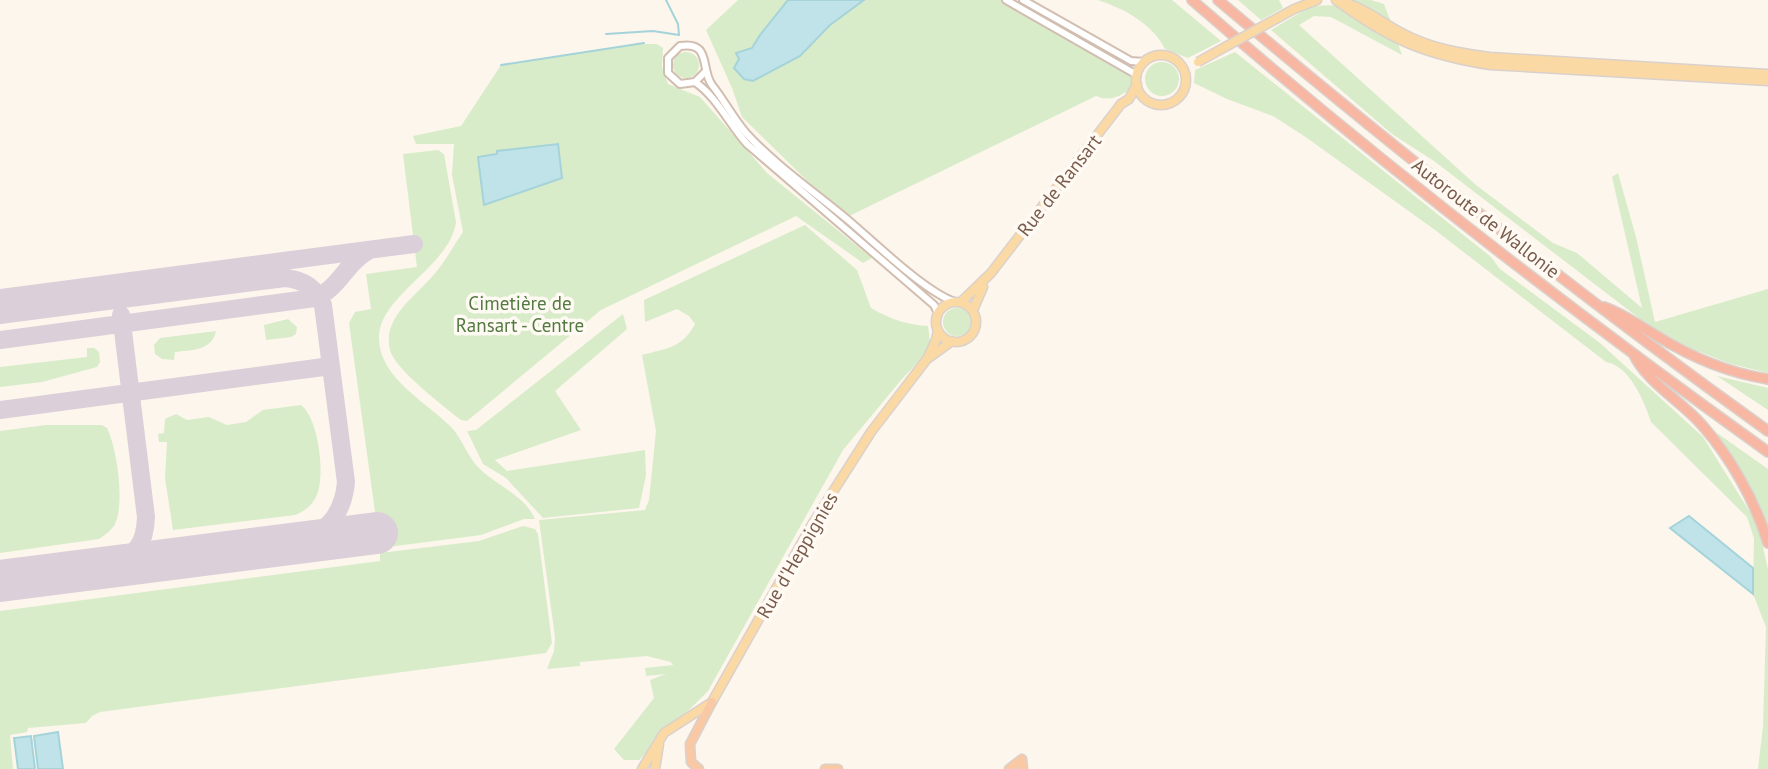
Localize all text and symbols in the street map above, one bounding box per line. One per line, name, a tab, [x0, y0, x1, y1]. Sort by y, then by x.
street label: Rue de Ransart	[1012, 129, 1107, 241]
street label: Autoroute de Wallonie	[1407, 153, 1565, 283]
park label: Cimetière de Ransart - Centre	[456, 291, 584, 337]
street label: Rue d'Heppignies	[751, 488, 843, 622]

